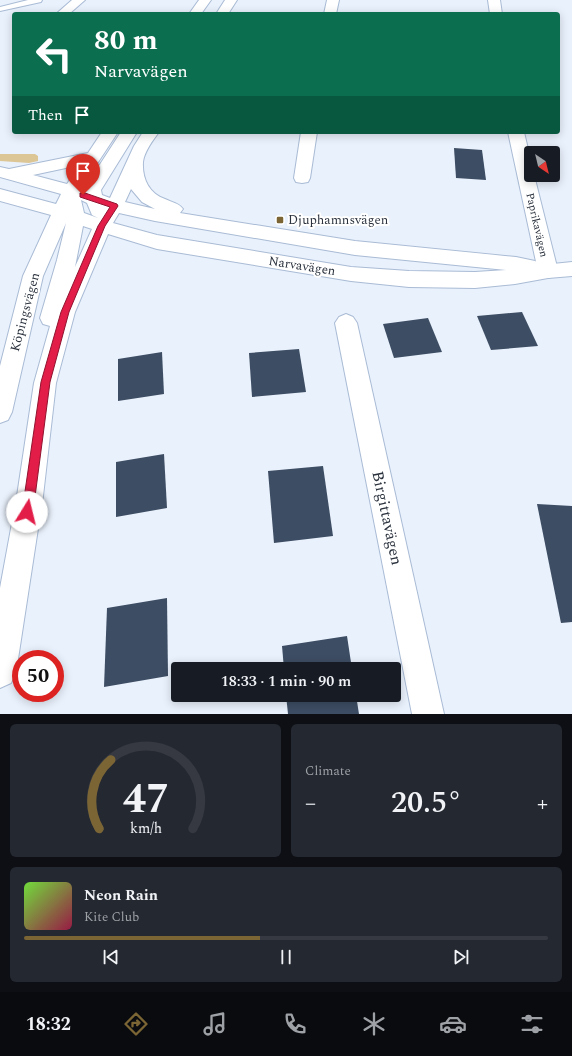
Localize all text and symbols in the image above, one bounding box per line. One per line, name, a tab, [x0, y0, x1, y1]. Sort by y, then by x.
text: 80 m	[94, 19, 158, 62]
icon: left	[28, 28, 80, 80]
text: Narvavägen	[94, 58, 188, 85]
text: Then	[28, 104, 63, 127]
icon: arrive	[71, 104, 93, 126]
north arrow	[524, 146, 560, 182]
map controls	[524, 146, 560, 182]
pin	[66, 154, 100, 195]
icon: arrive	[72, 160, 94, 182]
street label: Paprikavägen	[521, 191, 553, 259]
place label: Djuphamnsvägen	[288, 210, 389, 230]
marker: Djuphamnsvägen	[275, 215, 285, 225]
street label: Narvavägen	[267, 251, 337, 281]
street label: Köpingsvägen	[5, 270, 45, 354]
street label: Birgittavägen	[365, 469, 409, 567]
position arrow	[6, 491, 48, 533]
speed limit sign: 50	[12, 650, 64, 702]
text: 18:33 · 1 min · 90 m	[221, 670, 351, 693]
text: Climate	[305, 761, 351, 781]
text: 47	[122, 767, 169, 830]
text: 20.5°	[391, 780, 462, 826]
text: −	[305, 787, 316, 820]
text: +	[537, 787, 548, 820]
text: km/h	[129, 817, 162, 839]
text: Neon Rain	[84, 884, 158, 907]
text: Kite Club	[84, 907, 139, 927]
icon: previous	[100, 946, 122, 968]
icon: pause	[275, 946, 297, 968]
icon: next	[450, 946, 472, 968]
icon: directions	[122, 1010, 150, 1038]
icon: music	[201, 1010, 229, 1038]
icon: phone	[281, 1010, 309, 1038]
icon: climate	[360, 1010, 388, 1038]
icon: car	[439, 1010, 467, 1038]
icon: filters	[518, 1010, 546, 1038]
text: 18:32	[26, 1011, 71, 1038]

